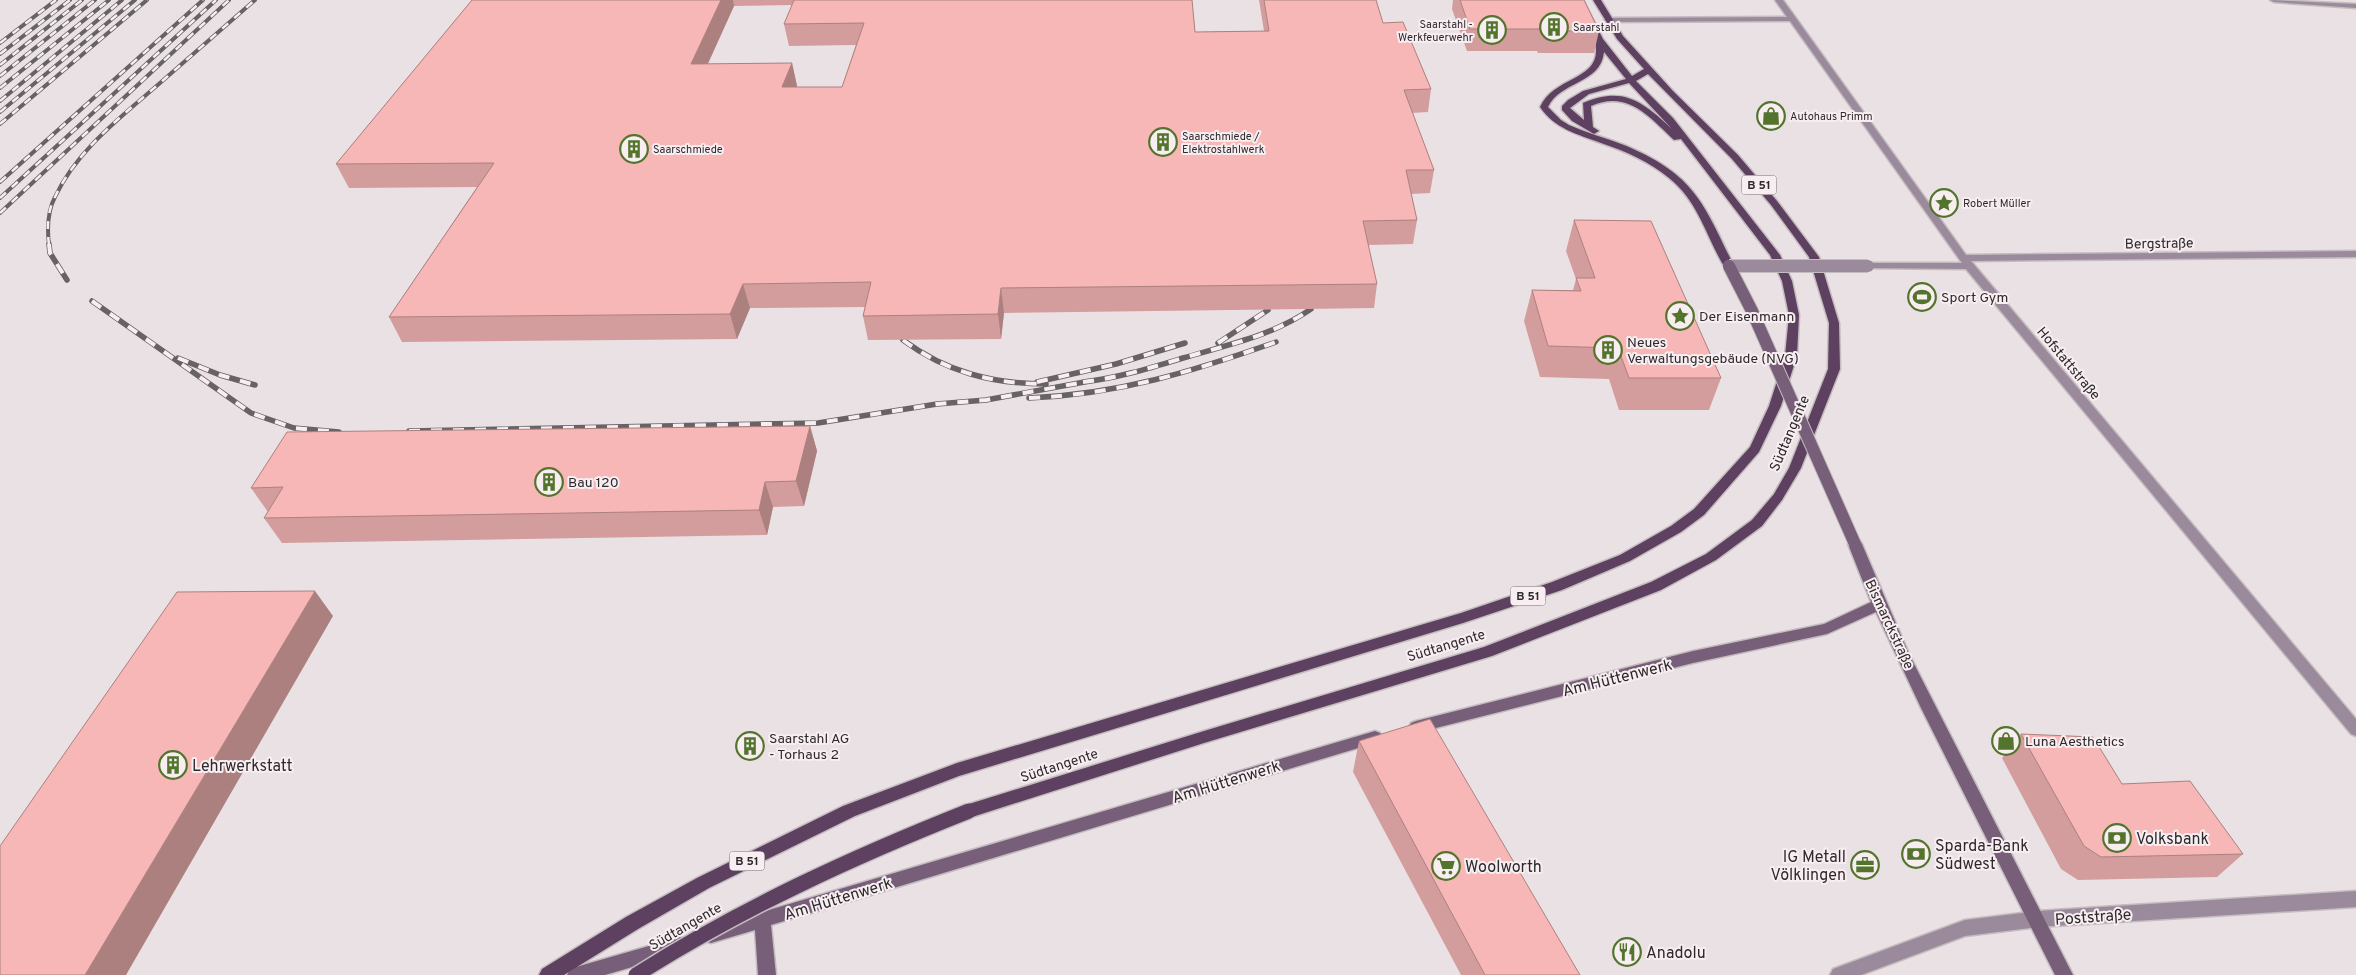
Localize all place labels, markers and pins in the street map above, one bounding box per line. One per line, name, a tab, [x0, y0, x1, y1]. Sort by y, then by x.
building icon: Saarstahl	[1539, 12, 1569, 42]
building icon: Saarstahl - Werkfeuerwehr	[1477, 15, 1507, 45]
place label: Saarstahl - Werkfeuerwehr	[1398, 18, 1474, 45]
place label: Saarstahl	[1573, 21, 1620, 35]
shop icon: Autohaus Primm	[1756, 101, 1786, 131]
place label: Autohaus Primm	[1790, 110, 1873, 124]
building icon: Saarschmiede / Elektrostahlwerk	[1148, 127, 1178, 157]
place label: Saarschmiede / Elektrostahlwerk	[1182, 130, 1265, 157]
building icon: Saarschmiede	[619, 134, 649, 164]
place label: Saarschmiede	[653, 143, 723, 157]
place icon: Robert Müller	[1929, 188, 1959, 218]
place label: Robert Müller	[1963, 197, 2032, 211]
sports icon: Sport Gym	[1907, 282, 1937, 312]
place label: Sport Gym	[1941, 290, 2008, 307]
place icon: Der Eisenmann	[1665, 301, 1695, 331]
place label: Der Eisenmann	[1699, 309, 1794, 326]
building icon: Neues Verwaltungsgebäude (NVG)	[1593, 335, 1623, 365]
place label: Neues Verwaltungsgebäude (NVG)	[1627, 335, 1799, 368]
building icon: Bau 120	[534, 467, 564, 497]
place label: Bau 120	[568, 475, 619, 492]
shop icon: Luna Aesthetics	[1991, 726, 2021, 756]
building icon: Saarstahl AG - Torhaus 2	[735, 731, 765, 761]
place label: Saarstahl AG - Torhaus 2	[769, 731, 849, 764]
place label: Luna Aesthetics	[2025, 734, 2125, 751]
building icon: Lehrwerkstatt	[158, 750, 188, 780]
place label: Lehrwerkstatt	[192, 757, 293, 777]
bank icon: Volksbank	[2102, 823, 2132, 853]
place label: Volksbank	[2136, 830, 2209, 850]
place label: Sparda-Bank Südwest	[1935, 837, 2029, 875]
bank icon: Sparda-Bank Südwest	[1901, 839, 1931, 869]
place label: IG Metall Völklingen	[1771, 848, 1846, 886]
office icon: IG Metall Völklingen	[1850, 850, 1880, 880]
supermarket icon: Woolworth	[1431, 851, 1461, 881]
place label: Woolworth	[1465, 858, 1542, 878]
restaurant icon: Anadolu	[1612, 937, 1642, 967]
place label: Anadolu	[1646, 944, 1706, 964]

